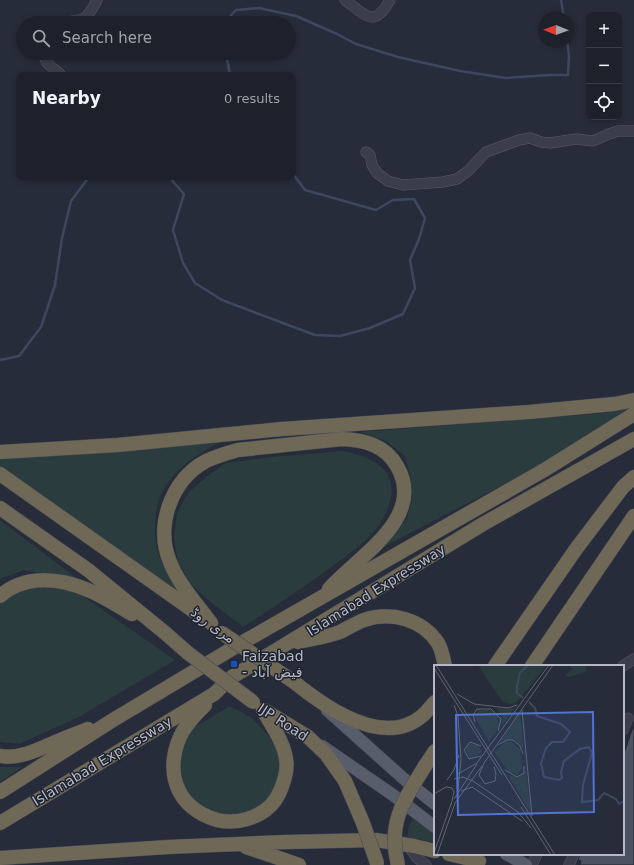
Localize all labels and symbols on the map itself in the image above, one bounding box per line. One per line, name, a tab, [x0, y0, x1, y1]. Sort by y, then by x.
north arrow	[538, 12, 574, 48]
street label: Islamabad Expressway	[304, 541, 448, 639]
street label: مری روڈ	[187, 604, 238, 647]
place label: Faizabad - فیض آباد	[242, 648, 304, 681]
marker: Faizabad - فیض آباد	[229, 659, 239, 669]
inset map	[434, 665, 624, 855]
street label: IJP Road	[255, 700, 311, 744]
street label: Islamabad Expressway	[29, 713, 175, 809]

